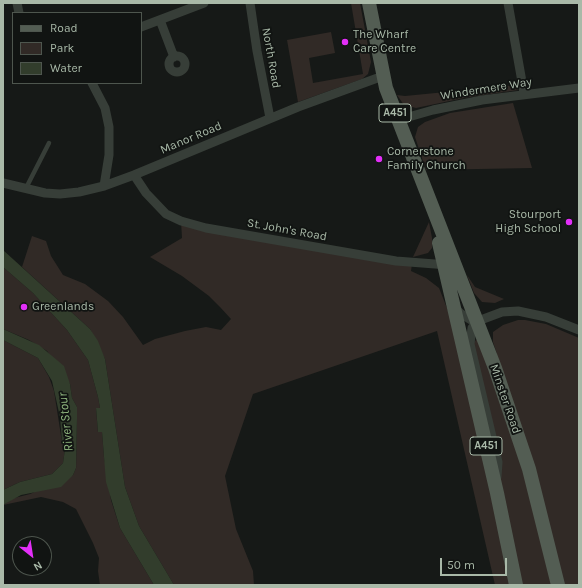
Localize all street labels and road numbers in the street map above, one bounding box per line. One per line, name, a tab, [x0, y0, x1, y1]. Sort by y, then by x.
street label: North Road	[259, 27, 283, 89]
street label: Windermere Way	[439, 75, 533, 103]
road number: A451	[379, 104, 411, 122]
street label: Manor Road	[158, 119, 224, 157]
street label: St. John's Road	[246, 216, 328, 244]
street label: Minster Road	[486, 362, 524, 436]
road number: A451	[470, 437, 502, 455]

